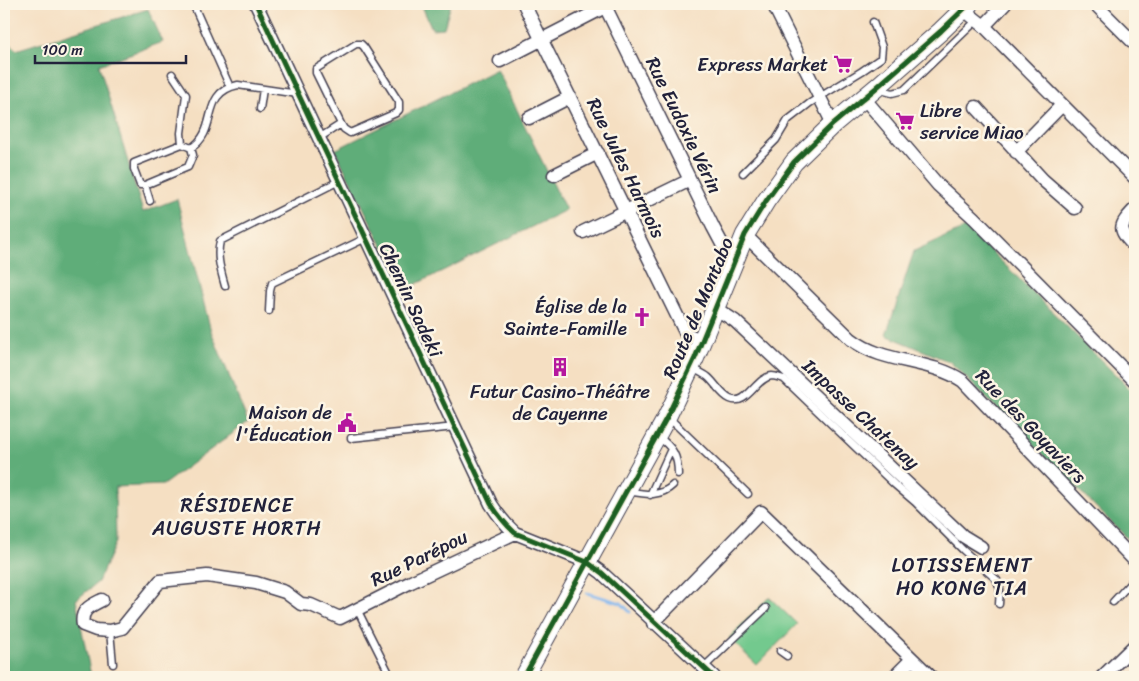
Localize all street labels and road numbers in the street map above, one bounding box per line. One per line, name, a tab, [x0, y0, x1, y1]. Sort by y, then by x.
street label: Rue Eudoxie Vérin	[637, 51, 731, 199]
street label: Rue Jules Harmois	[578, 92, 675, 244]
street label: Route de Montabo	[653, 231, 743, 384]
street label: Chemin Sadeki	[370, 237, 452, 364]
street label: Impasse Chatenay	[794, 350, 928, 478]
street label: Rue des Goyaviers	[967, 361, 1095, 491]
street label: Rue Parépou	[365, 520, 473, 596]

